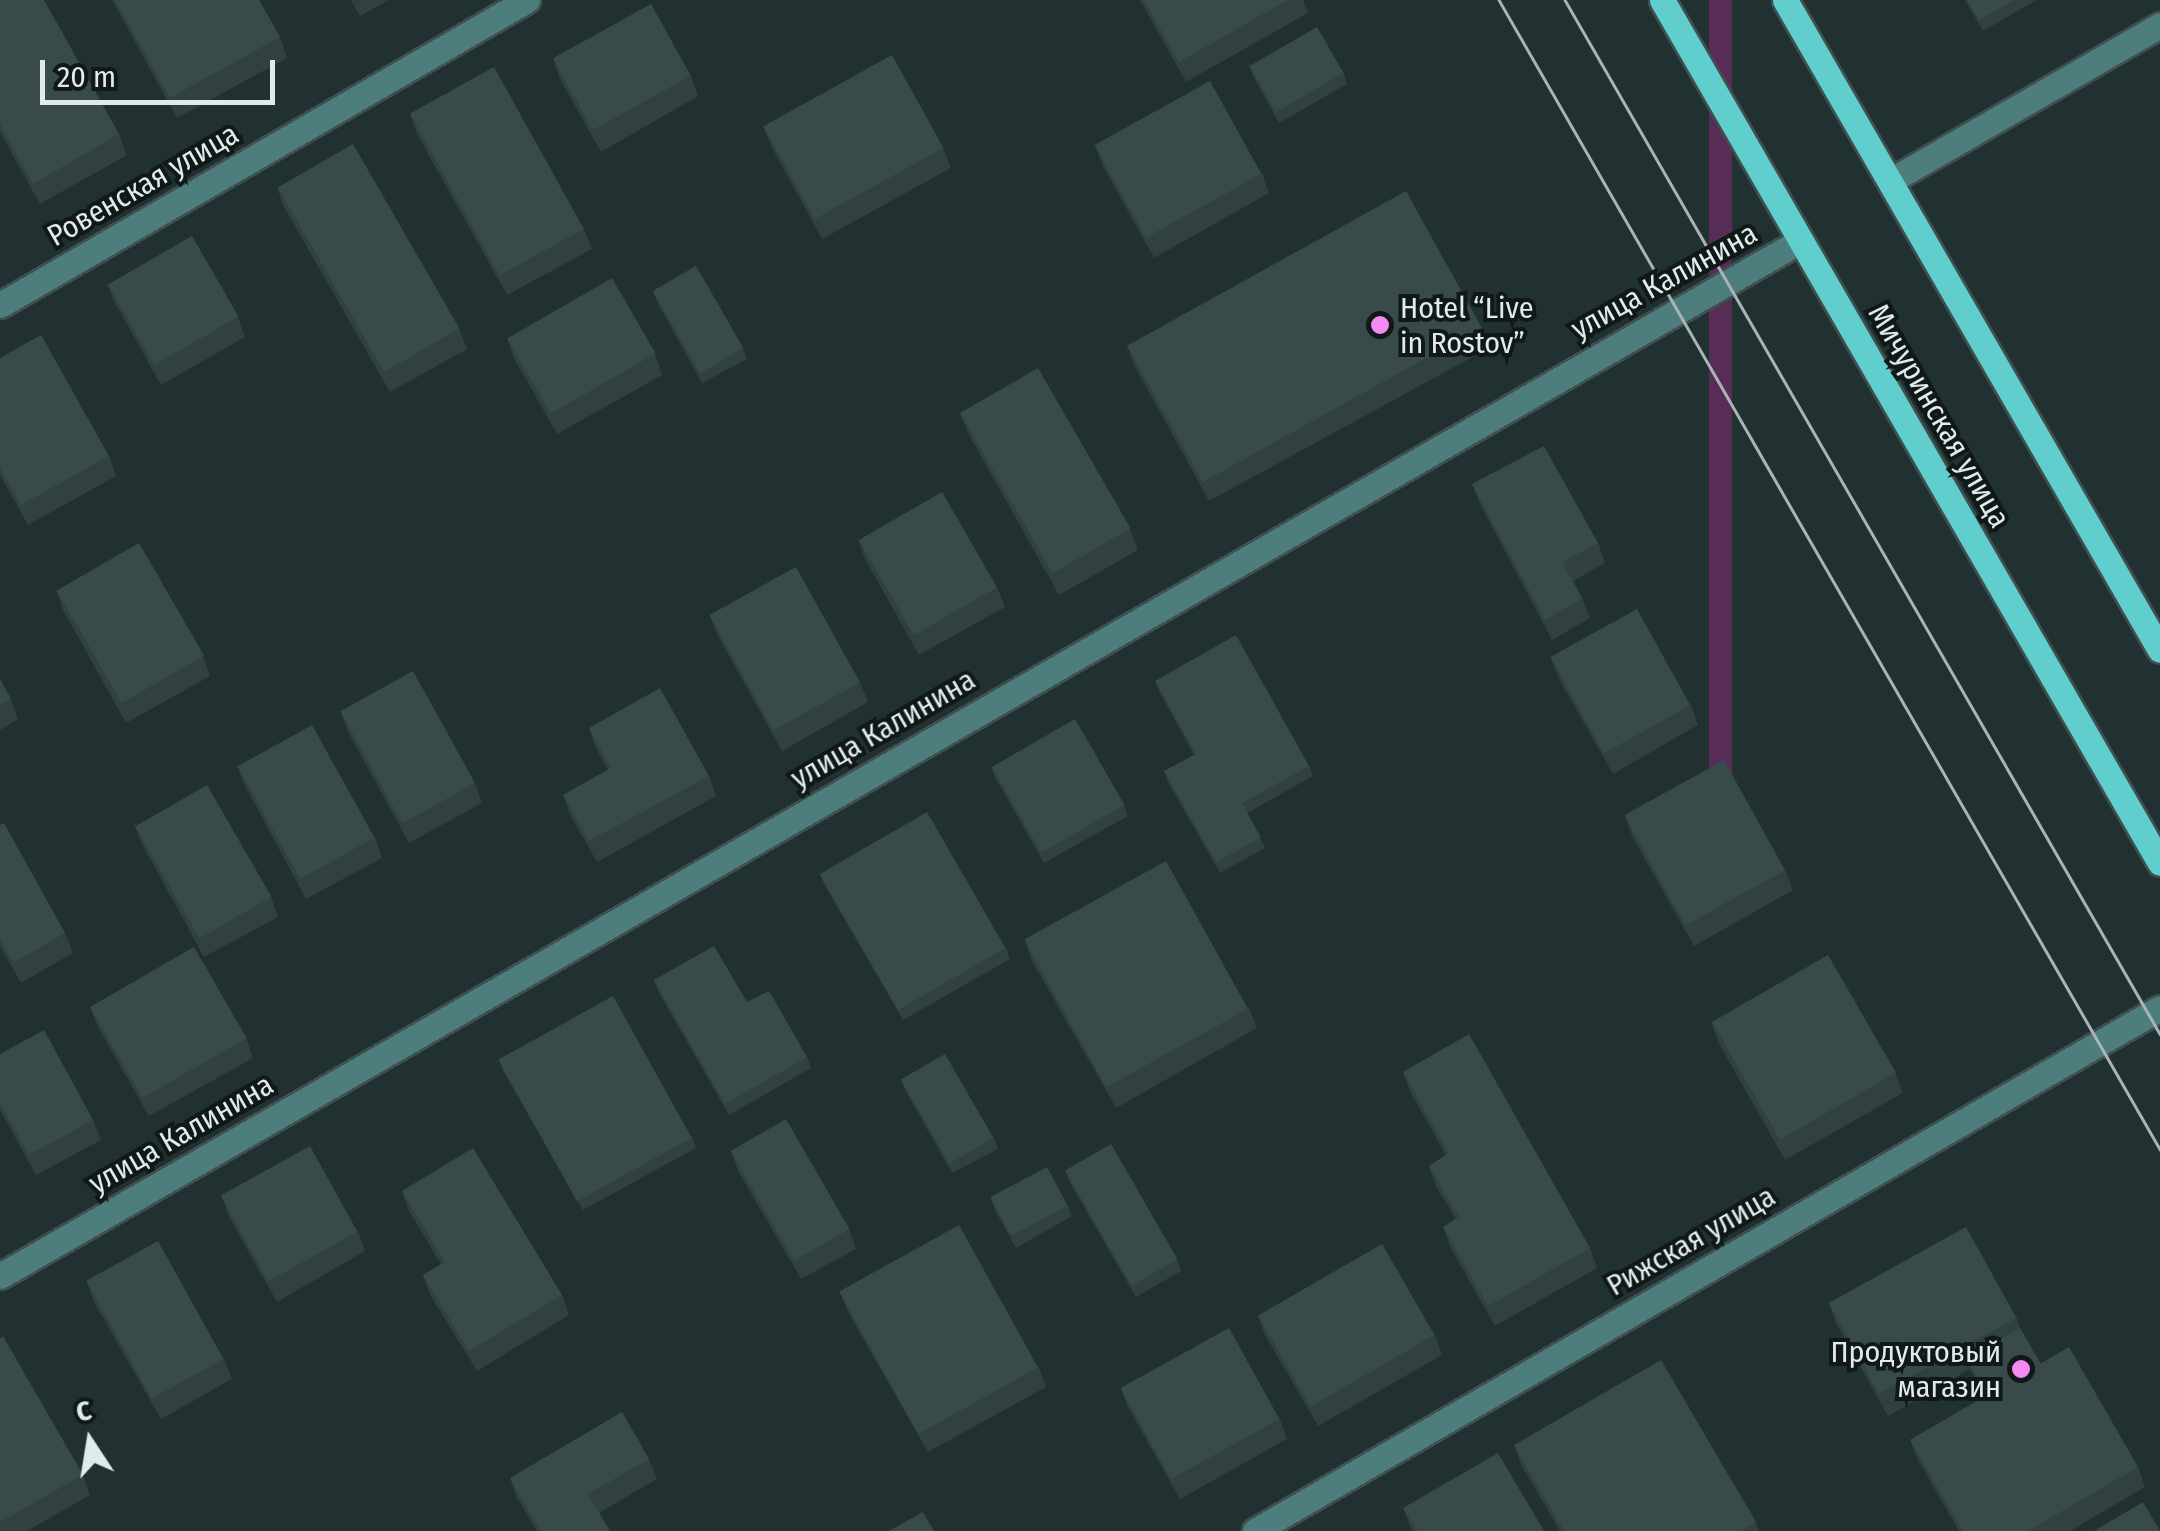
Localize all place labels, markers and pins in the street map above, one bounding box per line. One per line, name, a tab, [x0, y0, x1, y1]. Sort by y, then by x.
place label: Hotel “Live in Rostov”	[1400, 290, 1534, 360]
marker: Hotel “Live in Rostov”	[1369, 314, 1391, 336]
place label: Продуктовый магазин	[1831, 1334, 2001, 1404]
marker: Продуктовый магазин	[2010, 1358, 2032, 1380]

